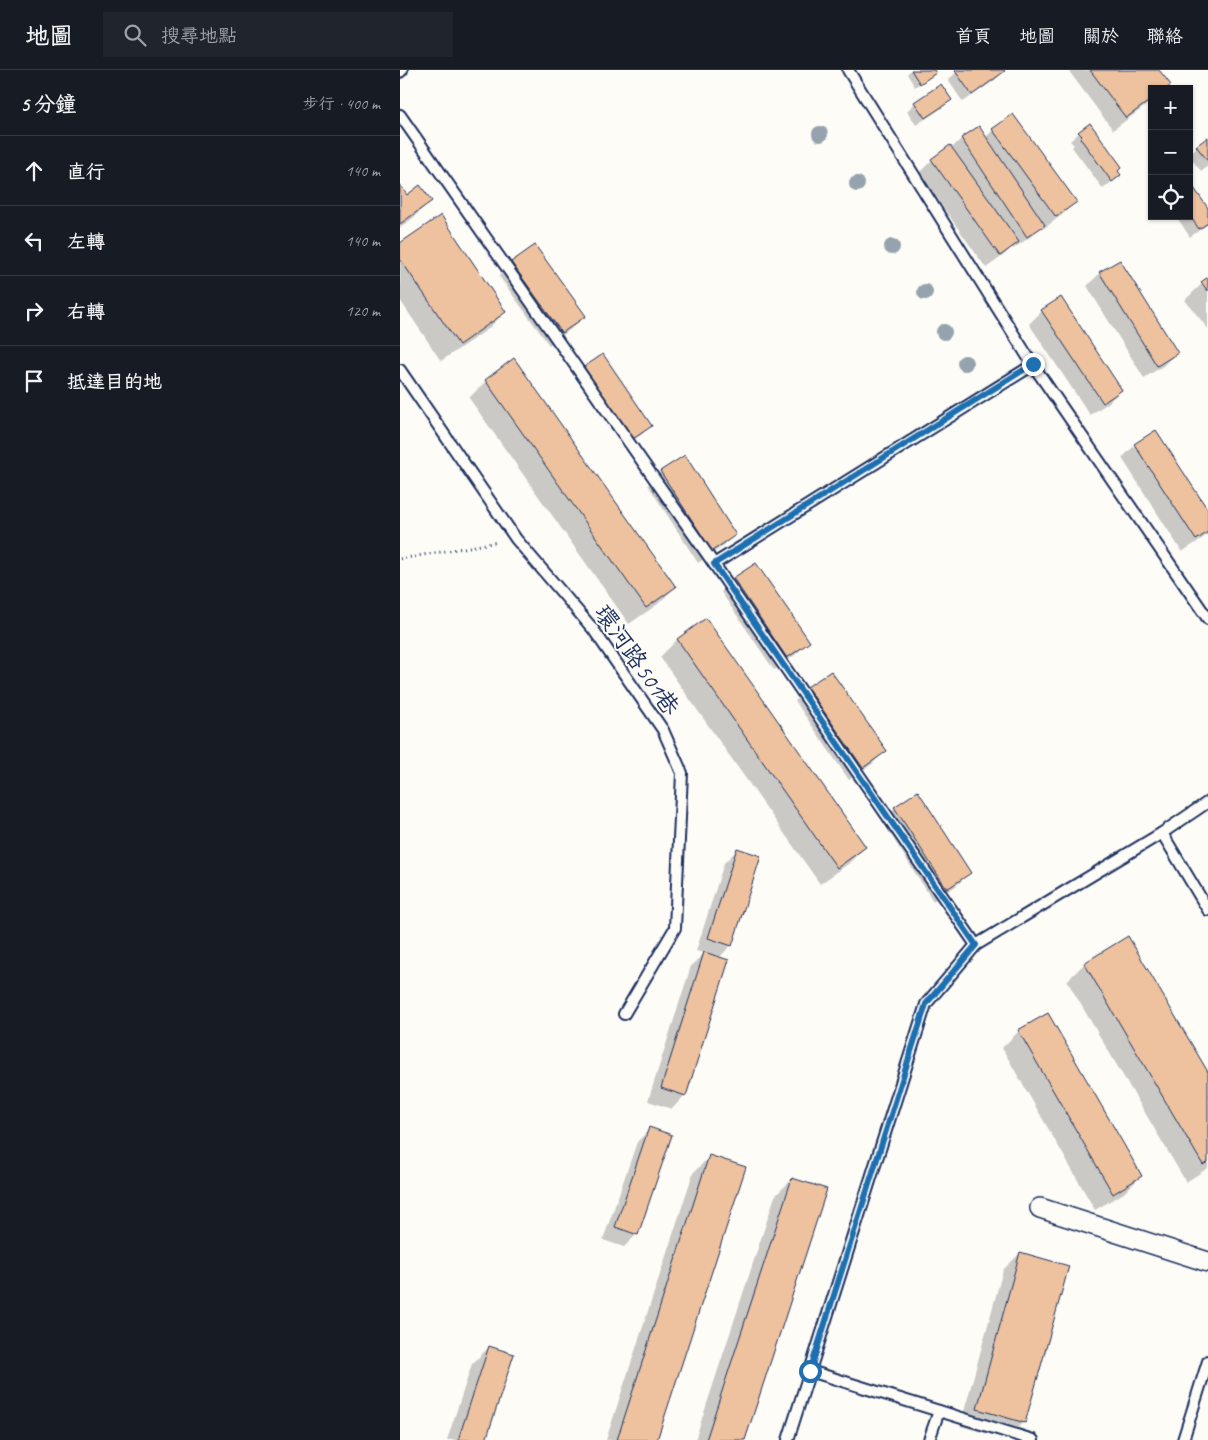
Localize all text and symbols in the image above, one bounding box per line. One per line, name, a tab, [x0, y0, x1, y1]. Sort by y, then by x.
search box	[103, 12, 453, 57]
text: 地圖	[25, 21, 73, 51]
icon: search	[121, 21, 149, 49]
text: 搜尋地點	[161, 24, 237, 48]
text: 首頁	[955, 25, 991, 47]
text: 地圖	[1019, 25, 1055, 47]
text: 關於	[1083, 25, 1119, 47]
text: 聯絡	[1147, 25, 1183, 47]
map controls	[1148, 85, 1193, 220]
button: +	[1148, 85, 1193, 130]
text: 5 分鐘	[20, 91, 76, 117]
text: 步行 · 400 m	[303, 94, 380, 114]
button: −	[1148, 130, 1193, 175]
icon: ahead	[20, 157, 48, 185]
text: 直行	[67, 160, 105, 184]
text: 140 m	[346, 161, 380, 181]
button: locate	[1148, 175, 1193, 220]
icon: left	[20, 227, 48, 255]
text: 左轉	[67, 230, 105, 254]
text: 140 m	[346, 231, 380, 251]
icon: right	[20, 297, 48, 325]
text: 右轉	[67, 300, 105, 324]
text: 120 m	[346, 301, 380, 321]
route end	[1022, 353, 1045, 376]
icon: arrive	[20, 367, 48, 395]
text: 抵達目的地	[67, 370, 162, 394]
street label: 環河路501巷	[588, 599, 686, 721]
route start	[799, 1360, 822, 1383]

